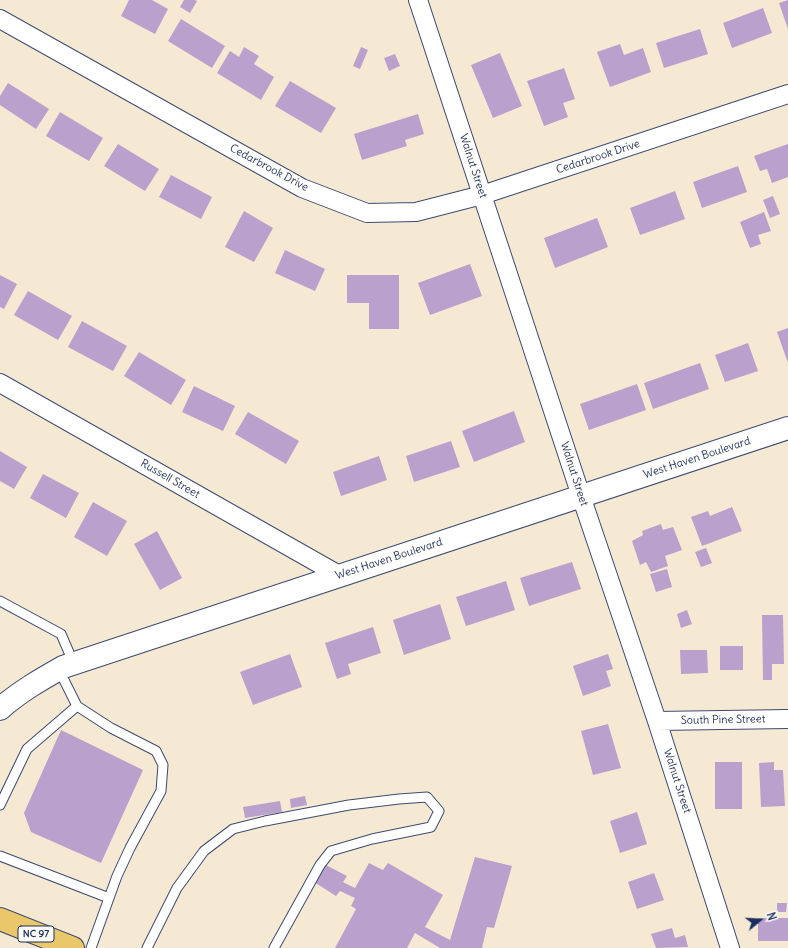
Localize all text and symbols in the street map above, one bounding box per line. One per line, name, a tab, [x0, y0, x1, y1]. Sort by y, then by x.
street label: Walnut Street	[456, 132, 490, 200]
street label: Cedarbrook Drive	[555, 137, 641, 177]
street label: Cedarbrook Drive	[227, 142, 311, 194]
street label: West Haven Boulevard	[642, 434, 752, 482]
street label: Walnut Street	[557, 440, 591, 508]
street label: Russell Street	[138, 457, 202, 501]
street label: West Haven Boulevard	[334, 535, 444, 583]
street label: South Pine Street	[681, 713, 765, 727]
street label: Walnut Street	[660, 747, 694, 815]
north arrow	[740, 900, 780, 940]
text: N	[764, 911, 779, 922]
road number: NC 97	[18, 926, 54, 942]

